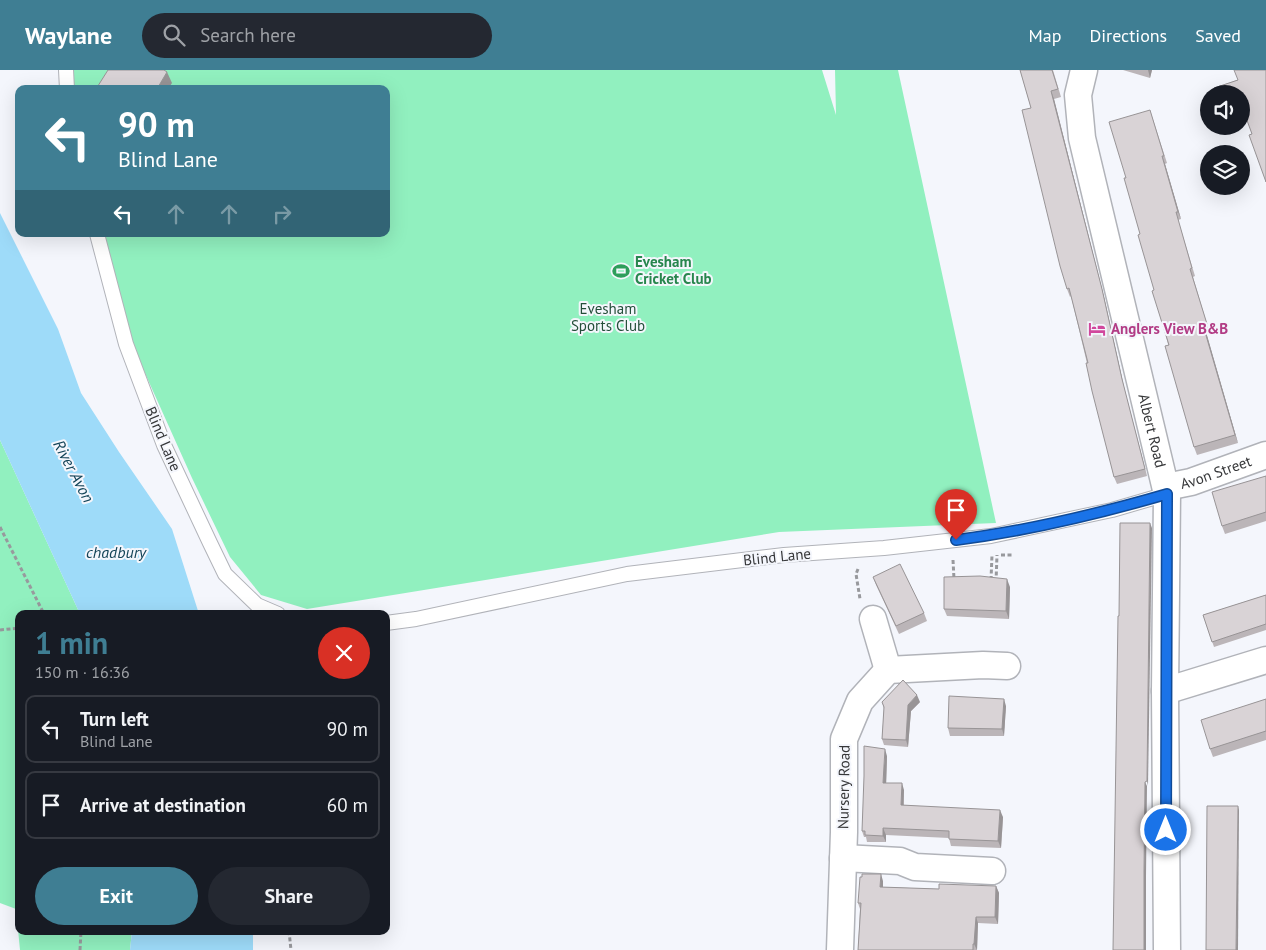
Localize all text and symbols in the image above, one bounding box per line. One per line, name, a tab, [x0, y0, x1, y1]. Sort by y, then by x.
search box	[142, 13, 492, 58]
text: Waylane	[25, 20, 112, 51]
icon: search	[160, 21, 188, 49]
text: Search here	[200, 23, 296, 47]
text: Map	[1029, 24, 1061, 47]
text: Directions	[1089, 24, 1167, 47]
text: Saved	[1195, 24, 1241, 47]
map controls	[1200, 85, 1250, 195]
button: sound	[1200, 85, 1250, 135]
text: 90 m	[118, 101, 195, 147]
icon: left	[35, 105, 100, 170]
text: Blind Lane	[118, 145, 218, 173]
button: layers	[1200, 145, 1250, 195]
icon: left	[109, 200, 137, 228]
icon: ahead	[162, 200, 190, 228]
icon: ahead	[215, 200, 243, 228]
icon: right	[268, 200, 296, 228]
place label: Evesham Cricket Club	[635, 252, 712, 288]
sports icon: Evesham Cricket Club	[611, 261, 631, 281]
park label: Evesham Sports Club	[571, 299, 645, 335]
hotel icon: Anglers View B&B	[1087, 319, 1107, 339]
place label: Anglers View B&B	[1111, 319, 1228, 338]
street label: Albert Road	[1134, 392, 1170, 470]
street label: Blind Lane	[141, 404, 186, 474]
water label: River Avon	[49, 436, 99, 506]
street label: Avon Street	[1179, 451, 1254, 493]
pin	[935, 489, 977, 540]
icon: arrive	[942, 496, 970, 524]
water label: chadbury	[86, 542, 147, 562]
street label: Blind Lane	[742, 543, 812, 570]
text: 1 min	[35, 623, 108, 662]
button: close	[318, 627, 370, 679]
text: 150 m · 16:36	[35, 662, 130, 682]
text: Turn left	[80, 707, 149, 731]
icon: left	[37, 715, 65, 743]
text: 90 m	[327, 717, 368, 741]
text: Blind Lane	[80, 731, 153, 751]
street label: Nursery Road	[833, 745, 854, 829]
icon: arrive	[37, 791, 65, 819]
text: Arrive at destination	[80, 793, 246, 817]
text: 60 m	[327, 793, 368, 817]
position arrow	[1139, 803, 1191, 855]
button: Exit	[35, 867, 198, 925]
button: Share	[208, 867, 370, 925]

